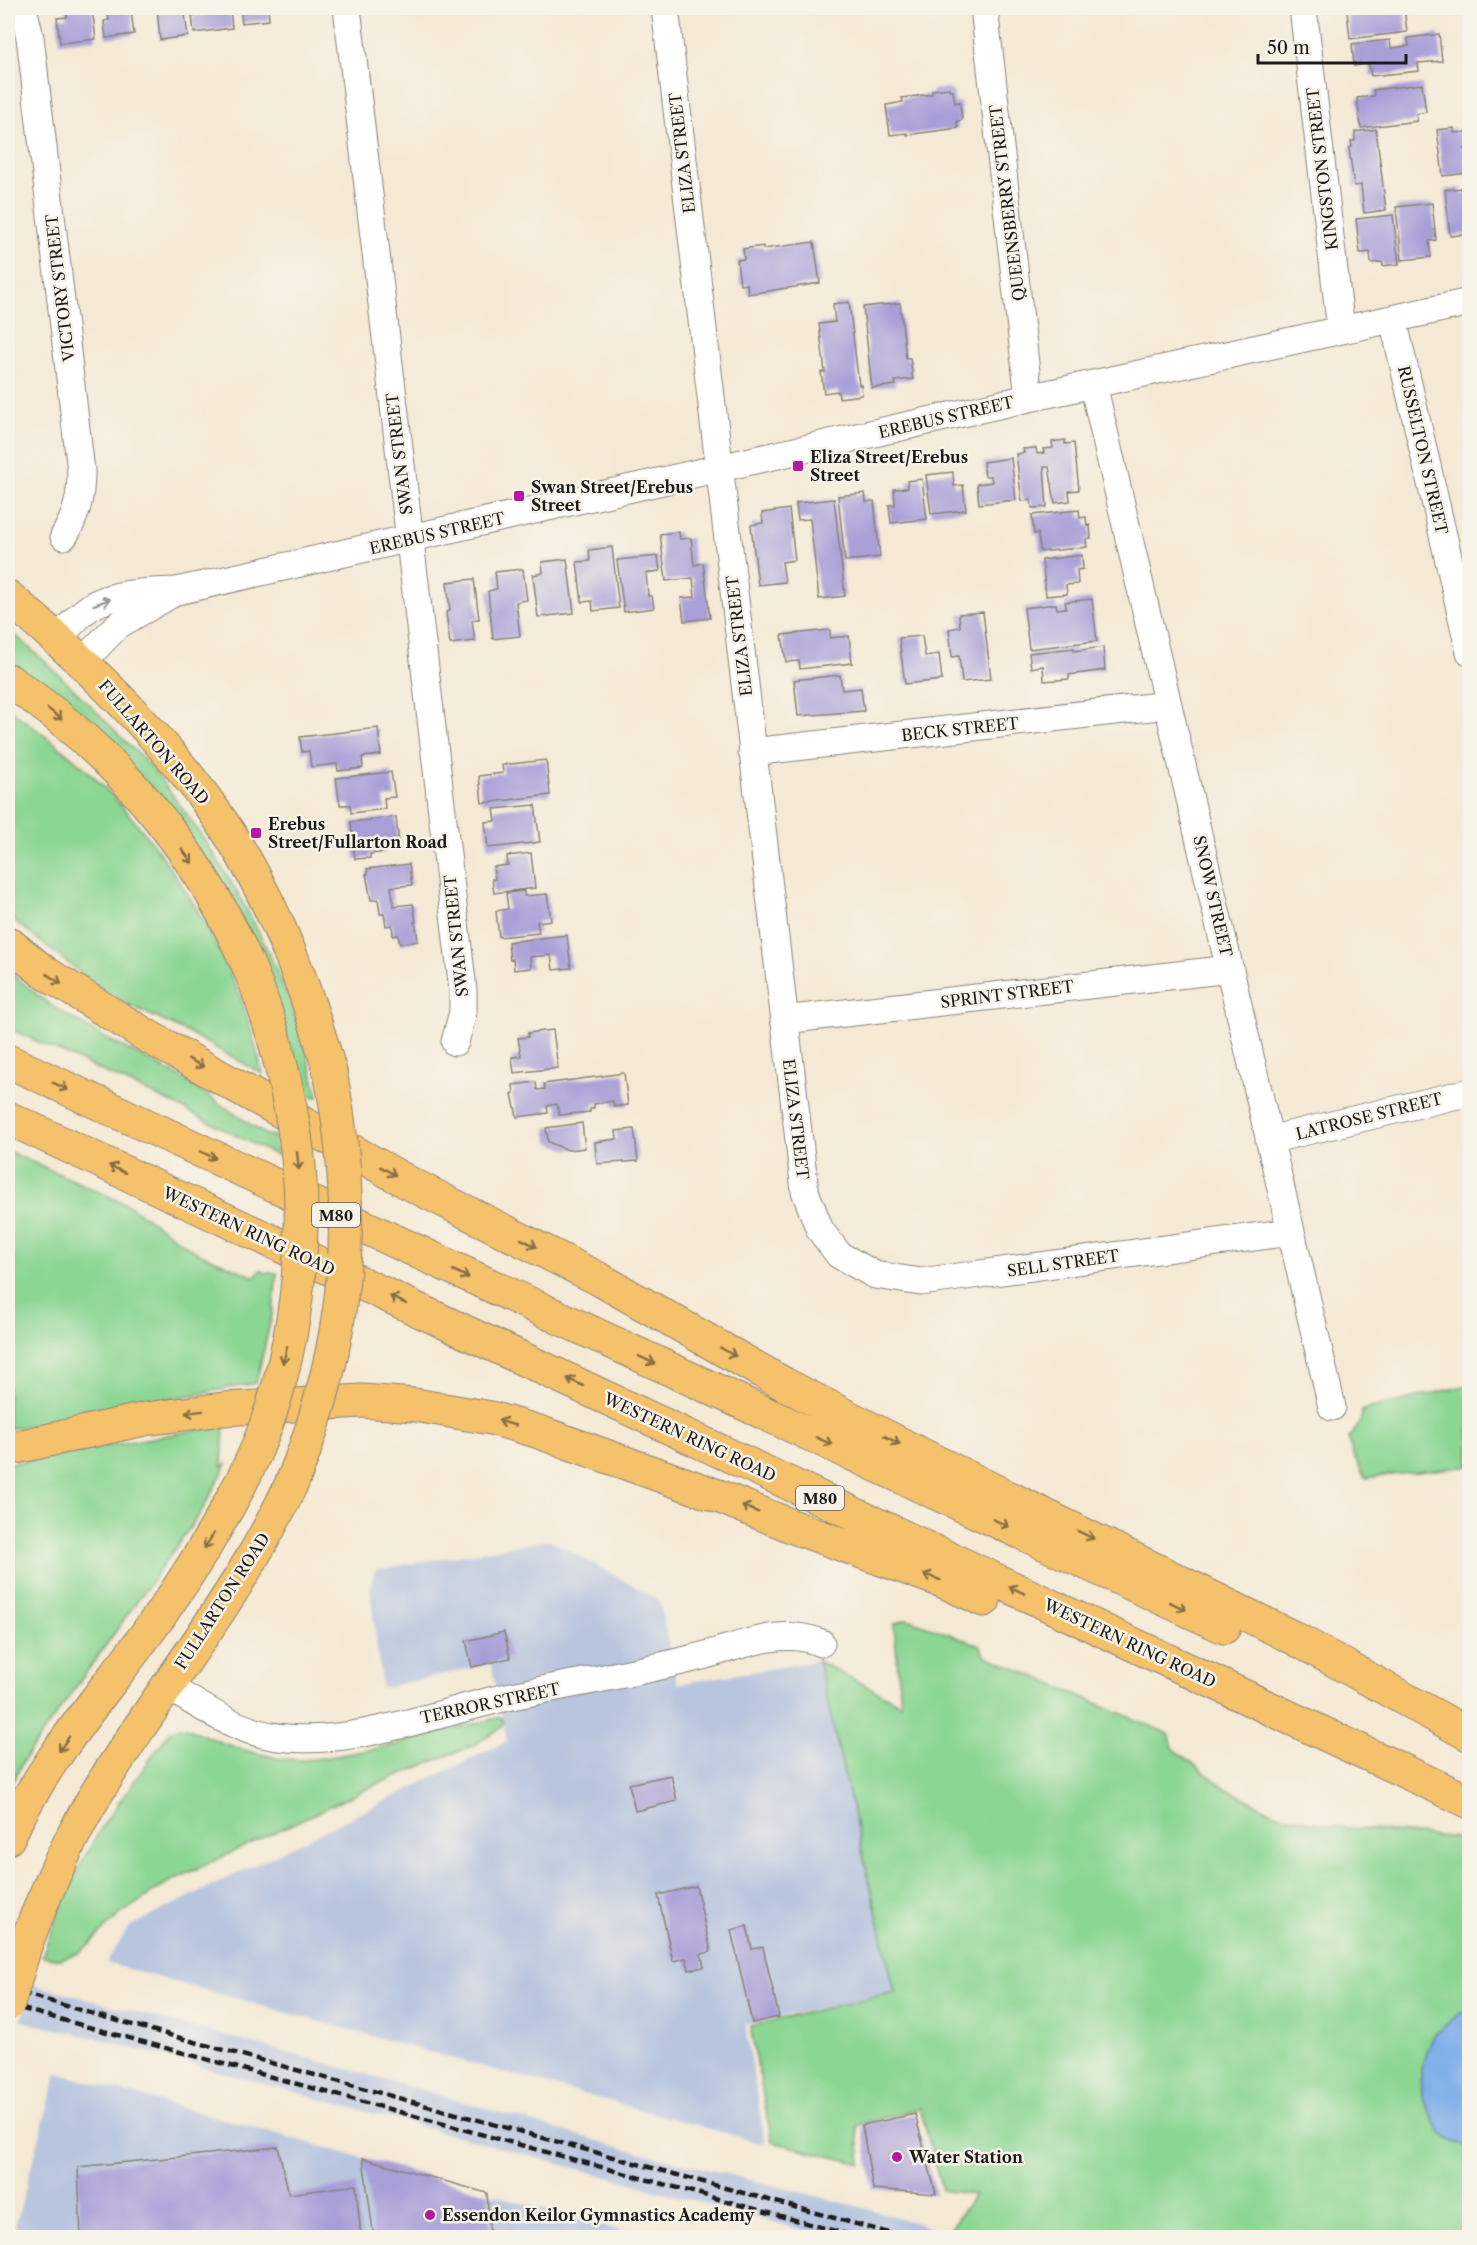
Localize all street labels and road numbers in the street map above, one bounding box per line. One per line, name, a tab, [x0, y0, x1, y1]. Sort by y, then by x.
street label: KINGSTON STREET	[1302, 86, 1342, 252]
street label: ELIZA STREET	[665, 92, 699, 214]
street label: QUEENSBERRY STREET	[985, 104, 1029, 302]
street label: VICTORY STREET	[41, 213, 79, 364]
street label: RUSSELTON STREET	[1394, 364, 1452, 536]
street label: SWAN STREET	[382, 392, 416, 516]
street label: EREBUS STREET	[876, 392, 1016, 442]
street label: EREBUS STREET	[367, 508, 507, 558]
street label: ELIZA STREET	[722, 575, 756, 697]
street label: FULLARTON ROAD	[94, 676, 214, 808]
street label: BECK STREET	[900, 713, 1020, 745]
street label: SNOW STREET	[1189, 833, 1237, 959]
street label: SWAN STREET	[440, 874, 472, 998]
street label: SPRINT STREET	[939, 976, 1075, 1012]
street label: ELIZA STREET	[779, 1058, 813, 1180]
street label: LATROSE STREET	[1294, 1088, 1444, 1144]
street label: WESTERN RING ROAD	[159, 1182, 338, 1280]
road number: M80	[312, 1203, 360, 1227]
street label: SELL STREET	[1006, 1245, 1120, 1281]
street label: WESTERN RING ROAD	[600, 1388, 779, 1486]
road number: M80	[796, 1486, 844, 1510]
street label: FULLARTON ROAD	[170, 1529, 274, 1673]
street label: WESTERN RING ROAD	[1040, 1594, 1219, 1692]
street label: TERROR STREET	[418, 1678, 562, 1728]

